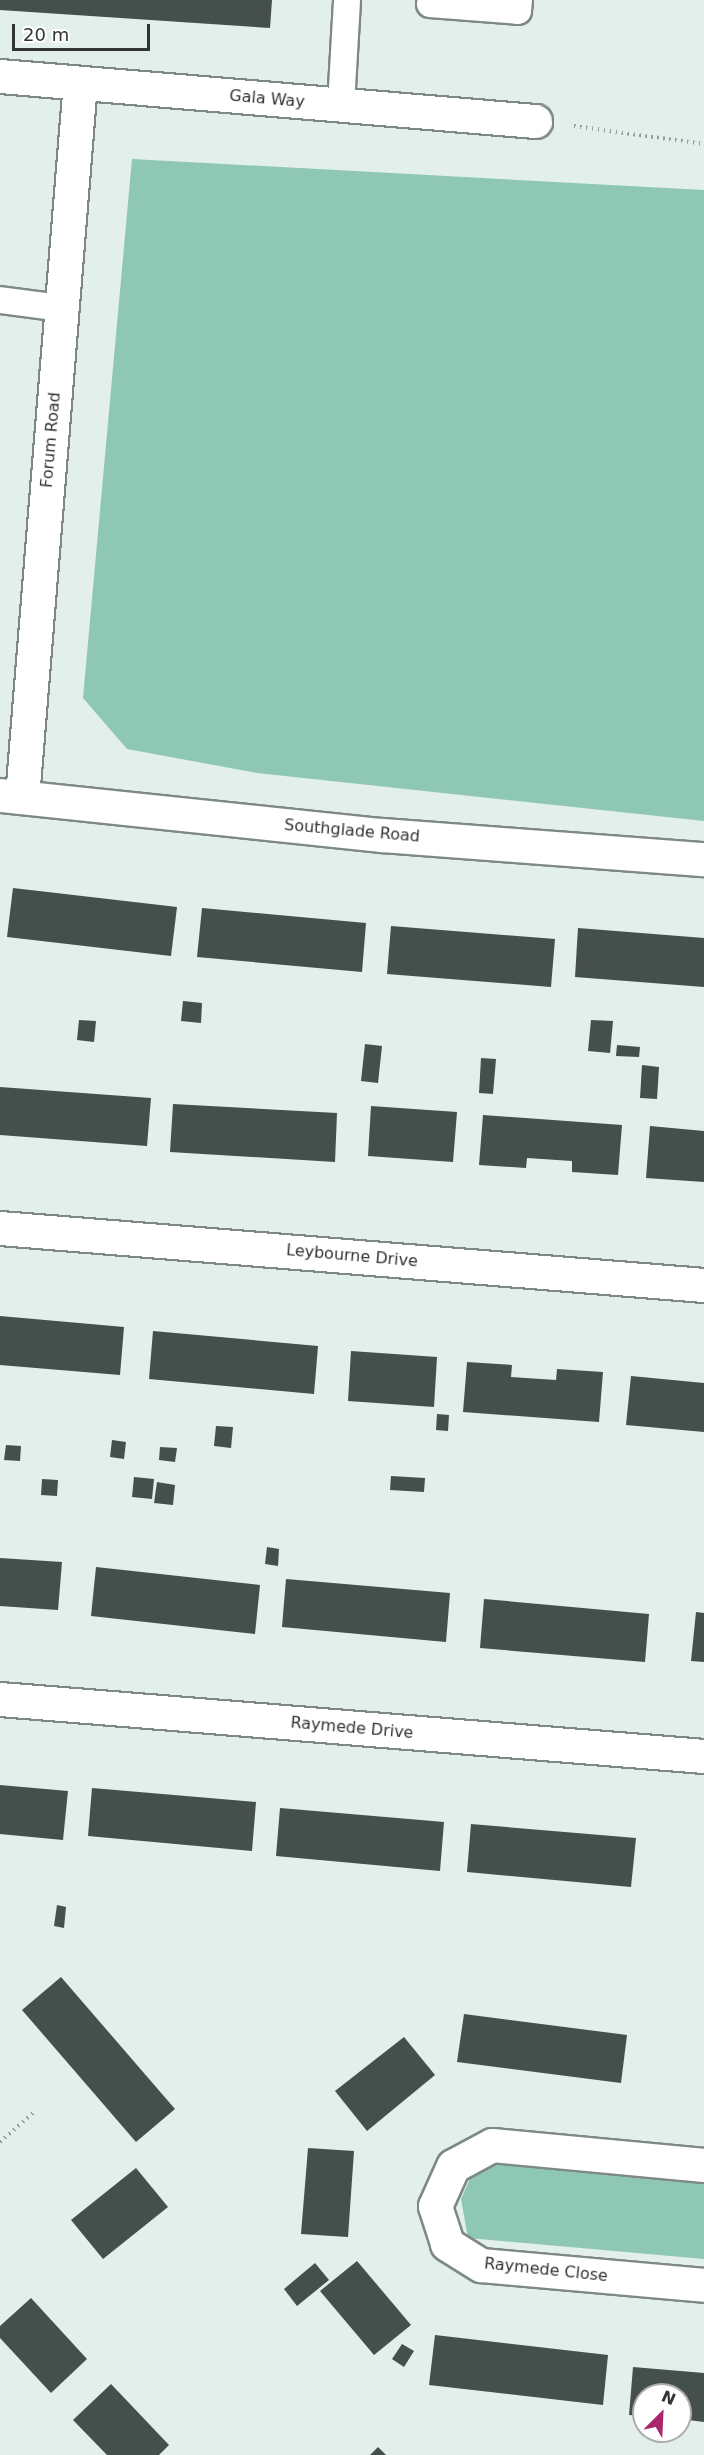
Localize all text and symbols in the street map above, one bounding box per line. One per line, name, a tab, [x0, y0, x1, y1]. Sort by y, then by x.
scale bar	[15, 12, 153, 50]
text: 20 m	[23, 24, 69, 45]
street label: Gala Way	[229, 86, 305, 112]
street label: Forum Road	[37, 391, 65, 489]
street label: Southglade Road	[283, 816, 421, 846]
street label: Leybourne Drive	[285, 1241, 419, 1271]
street label: Raymede Drive	[290, 1713, 414, 1743]
street label: Raymede Close	[483, 2254, 609, 2286]
north arrow	[632, 2383, 692, 2443]
text: N	[659, 2387, 679, 2409]

